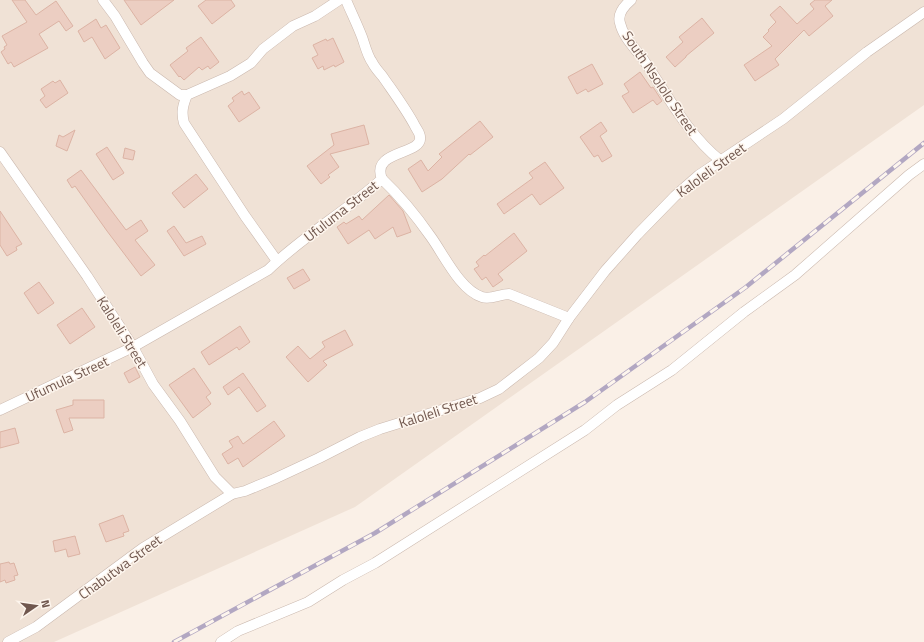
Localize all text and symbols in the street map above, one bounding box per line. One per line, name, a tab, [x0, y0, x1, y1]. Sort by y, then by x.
street label: South Nsololo Street	[618, 26, 703, 139]
street label: Kaloleli Street	[672, 137, 750, 202]
street label: Ufuluma Street	[299, 175, 383, 246]
street label: Kaloleli Street	[92, 292, 153, 372]
street label: Ufumula Street	[22, 350, 112, 407]
street label: Kaloleli Street	[396, 388, 480, 433]
street label: Chabutwa Street	[74, 529, 166, 604]
north arrow	[16, 586, 56, 626]
text: N	[37, 598, 54, 609]

